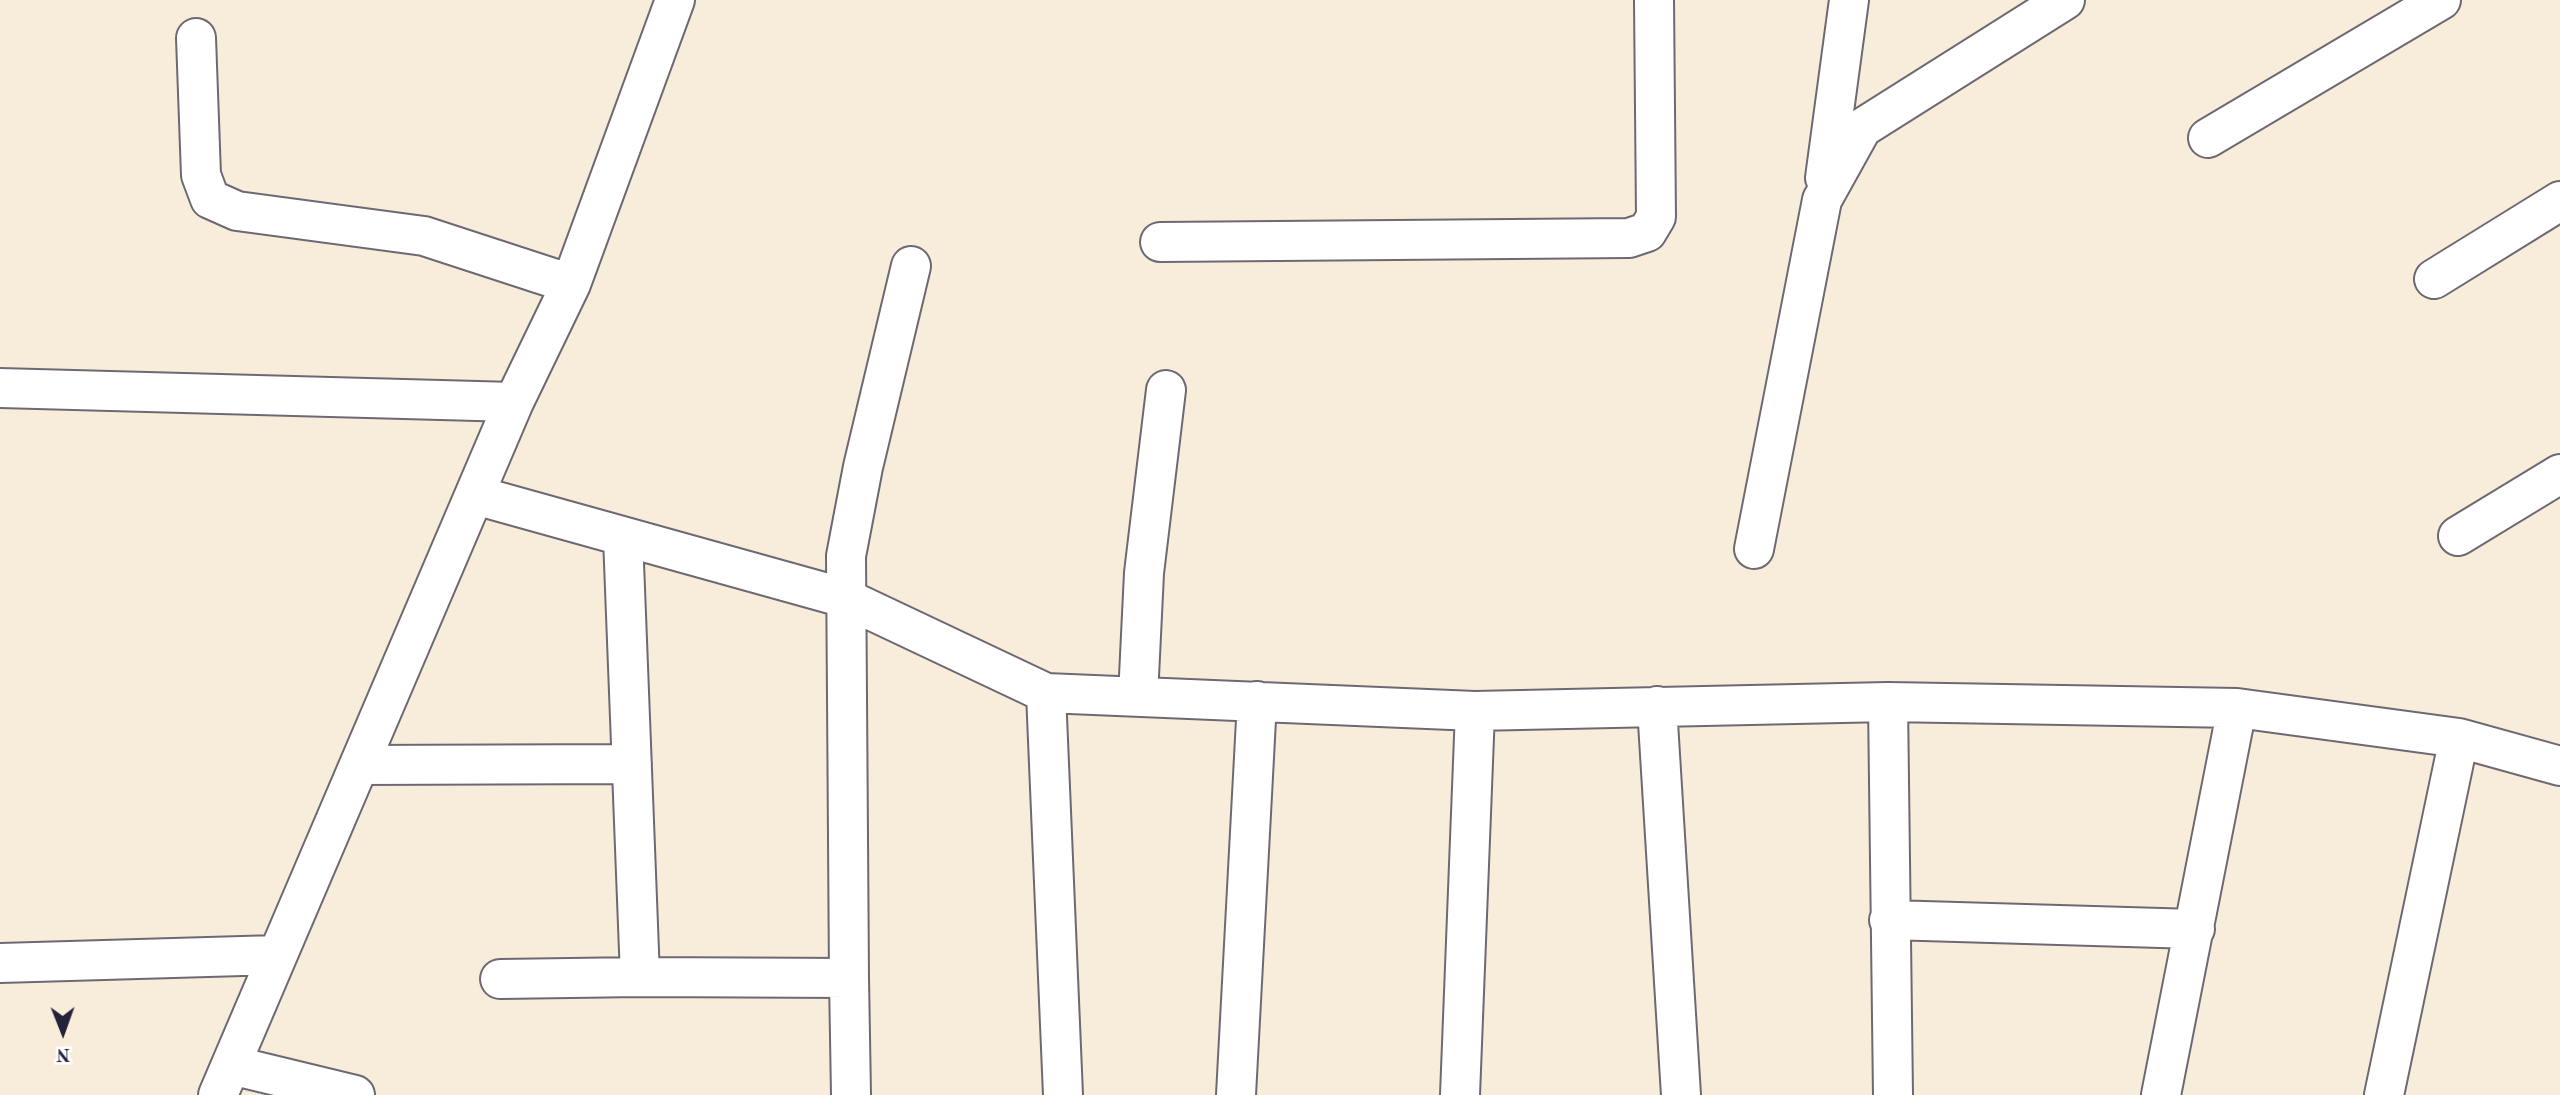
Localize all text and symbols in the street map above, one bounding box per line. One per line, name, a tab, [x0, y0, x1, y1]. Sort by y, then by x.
north arrow	[28, 997, 98, 1067]
text: N	[56, 1044, 71, 1063]

